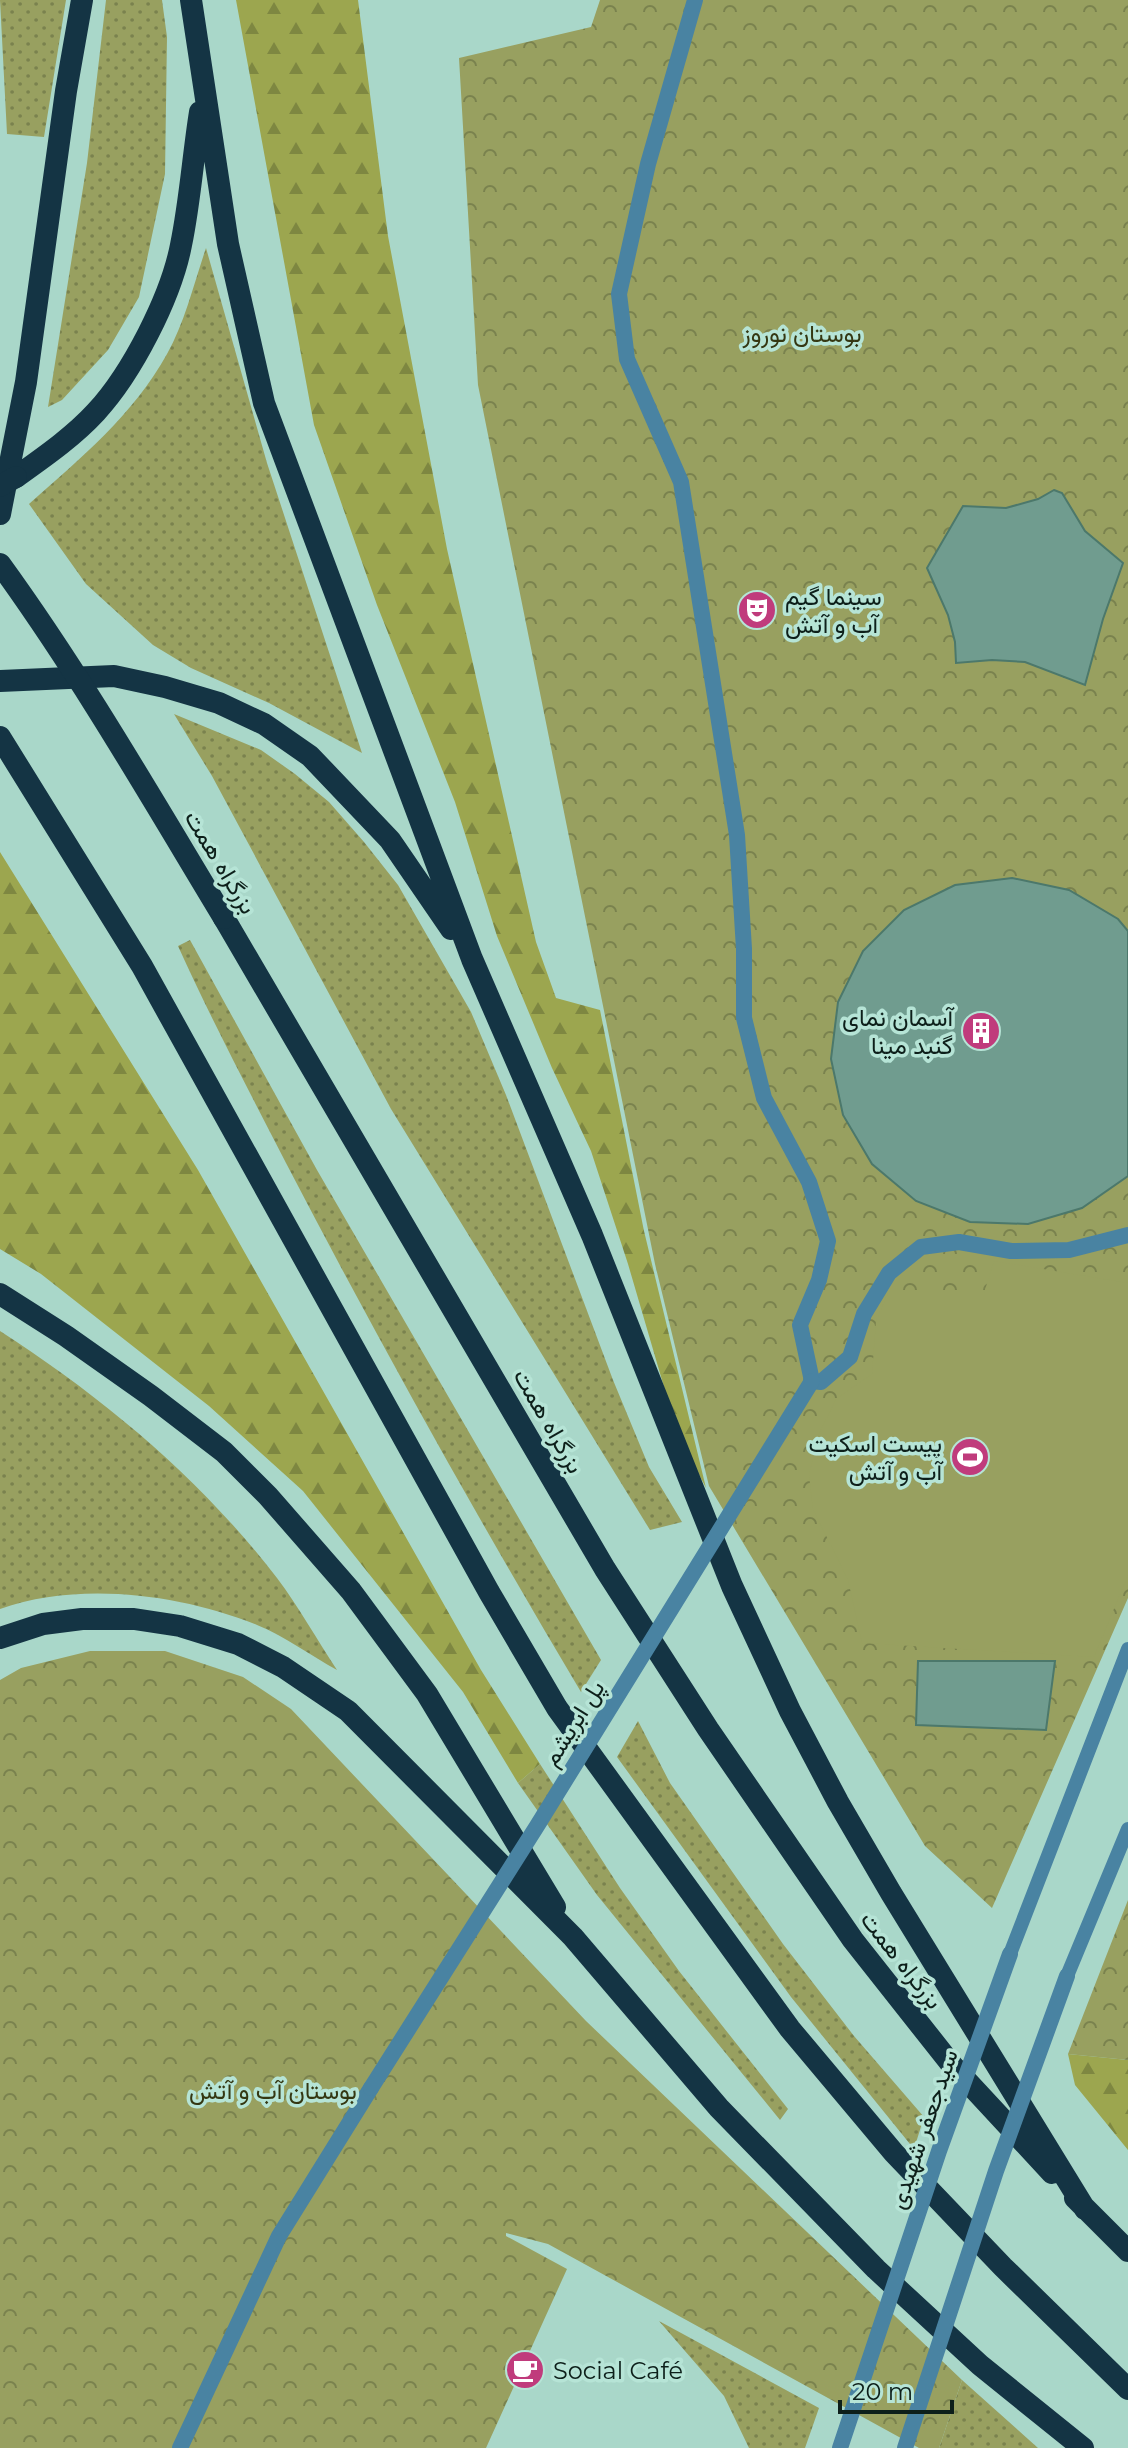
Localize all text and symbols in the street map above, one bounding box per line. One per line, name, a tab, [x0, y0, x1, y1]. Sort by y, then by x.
park label: بوستان نوروز	[742, 319, 861, 349]
place label: سینما گیم آب و آتش	[785, 582, 882, 640]
theatre icon: سینما گیم آب و آتش	[736, 589, 778, 631]
street label: بزرگراه همت	[178, 805, 263, 920]
place label: آسمان نمای گنبد مینا	[842, 1003, 955, 1060]
building icon: آسمان نمای گنبد مینا	[960, 1010, 1002, 1052]
street label: بزرگراه همت	[507, 1364, 591, 1479]
place label: پیست اسکیت آب و آتش	[808, 1429, 944, 1487]
sports icon: پیست اسکیت آب و آتش	[949, 1436, 991, 1478]
street label: پل ابریشم	[535, 1675, 612, 1772]
street label: بزرگراه همت	[854, 1905, 949, 2015]
street label: سیدجعفر شهیدی	[882, 2045, 965, 2213]
park label: بوستان آب و آتش	[189, 2076, 357, 2106]
cafe icon: Social Café	[504, 2349, 546, 2391]
place label: Social Café	[553, 2356, 683, 2385]
scale bar	[840, 2364, 952, 2414]
text: 20 m	[852, 2377, 913, 2406]

